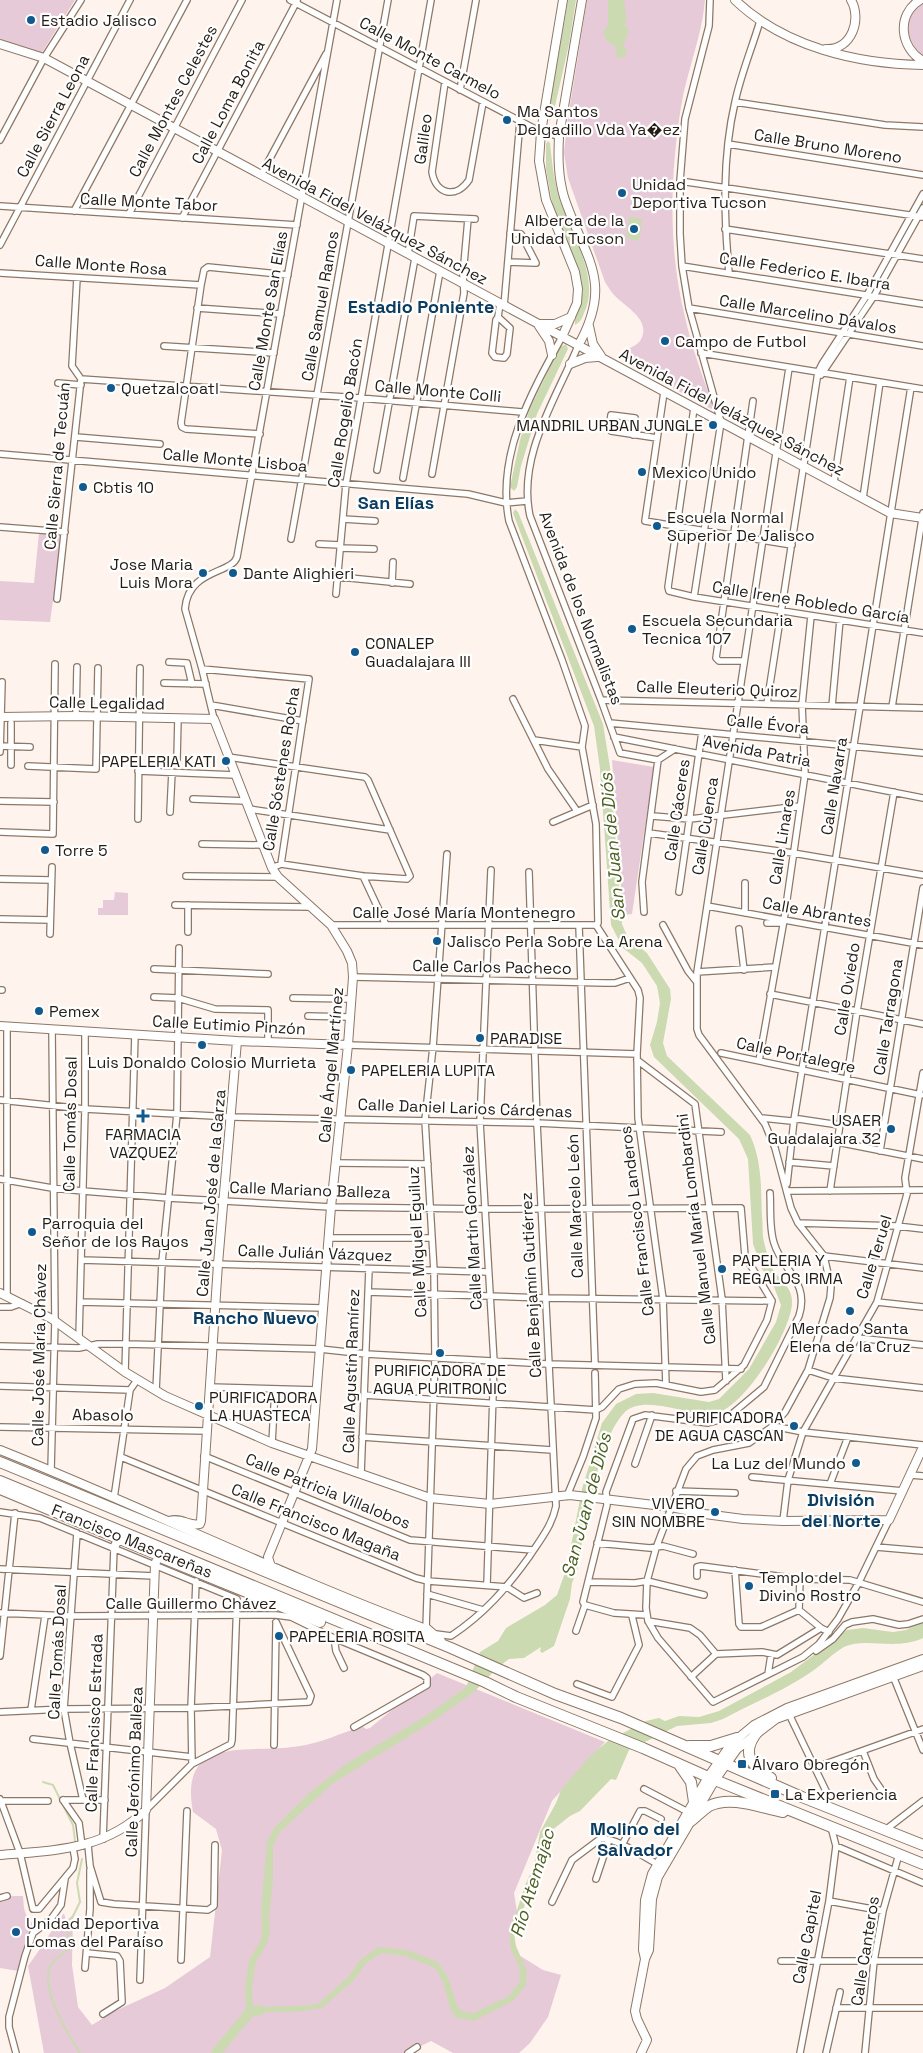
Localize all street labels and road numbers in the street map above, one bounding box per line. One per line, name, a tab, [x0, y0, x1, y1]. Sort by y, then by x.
street label: Calle Monte Carmelo	[356, 12, 504, 104]
street label: Calle Montes Celestes	[124, 21, 222, 181]
street label: Calle Loma Bonita	[187, 36, 269, 168]
street label: Calle Sierra Leona	[12, 51, 94, 181]
street label: Galileo	[409, 112, 437, 166]
street label: Calle Bruno Moreno	[752, 124, 904, 168]
street label: Avenida Fidel Velázquez Sánchez	[259, 152, 491, 290]
street label: Calle Monte Tabor	[80, 188, 218, 216]
street label: Calle Monte San Elías	[244, 229, 292, 393]
street label: Calle Samuel Ramos	[296, 229, 344, 383]
street label: Calle Federico E. Ibarra	[718, 247, 892, 295]
street label: Calle Monte Rosa	[34, 250, 168, 280]
street label: Calle Marcelino Dávalos	[718, 290, 898, 338]
street label: Calle Rogelio Bacón	[323, 337, 367, 489]
street label: Avenida Fidel Velázquez Sánchez	[616, 343, 848, 481]
street label: Calle Monte Colli	[374, 375, 502, 407]
street label: Calle Sierra de Tecuán	[39, 381, 75, 551]
street label: Calle Monte Lisboa	[162, 443, 308, 477]
street label: Avenida de los Normalistas	[534, 508, 628, 708]
street label: Calle Irene Robledo García	[711, 576, 911, 628]
street label: Calle Eleuterio Quiroz	[636, 676, 798, 702]
street label: Calle Sóstenes Rocha	[258, 685, 304, 853]
street label: Calle Legalidad	[49, 691, 165, 715]
street label: Calle Évora	[726, 709, 810, 739]
street label: Avenida Patria	[701, 730, 813, 772]
street label: Calle Navarra	[816, 736, 852, 836]
street label: Calle Cáceres	[659, 758, 695, 862]
street label: Calle Cuenca	[687, 775, 723, 877]
street label: Calle Linares	[764, 788, 800, 886]
street label: Calle Abrantes	[761, 892, 873, 932]
street label: Calle José María Montenegro	[352, 902, 576, 923]
street label: Calle Oviedo	[829, 941, 865, 1037]
street label: Calle Carlos Pacheco	[412, 955, 572, 979]
street label: Calle Tarragona	[868, 957, 908, 1077]
street label: Calle Ángel Martínez	[314, 986, 348, 1144]
street label: Calle Eutimio Pinzón	[152, 1010, 306, 1040]
street label: Calle Portalegre	[734, 1032, 858, 1078]
street label: Calle Tomás Dosal	[58, 1056, 82, 1192]
street label: Calle Juan José de la Garza	[191, 1088, 231, 1298]
street label: Calle Daniel Larios Cárdenas	[357, 1094, 573, 1122]
street label: Calle Manuel María Lombardini	[671, 1112, 721, 1346]
street label: Calle Francisco Landeros	[615, 1125, 659, 1317]
street label: Calle Marcelo León	[562, 1133, 588, 1279]
street label: Calle Martín González	[457, 1145, 487, 1311]
street label: Calle Miguel Eguiluz	[403, 1166, 431, 1318]
street label: Calle Mariano Balleza	[229, 1177, 391, 1203]
street label: Calle Benjamín Gutiérrez	[516, 1192, 546, 1378]
street label: Calle Teruel	[851, 1212, 897, 1302]
street label: Calle Julián Vázquez	[237, 1240, 393, 1266]
street label: Calle José María Chávez	[27, 1263, 51, 1447]
street label: Calle Agustín Ramírez	[338, 1288, 364, 1454]
street label: Abasolo	[72, 1404, 134, 1426]
street label: Calle Patricia Villalobos	[242, 1448, 414, 1534]
street label: Calle Francisco Magaña	[228, 1478, 404, 1566]
street label: Francisco Mascareñas	[48, 1499, 216, 1583]
street label: Calle Tomás Dosal	[43, 1584, 71, 1720]
street label: Calle Guillermo Chávez	[106, 1593, 276, 1614]
street label: Calle Francisco Estrada	[80, 1633, 108, 1813]
street label: Calle Jerónimo Balleza	[121, 1686, 147, 1858]
street label: Calle Capitel	[788, 1888, 826, 1986]
street label: Calle Canteros	[846, 1895, 884, 2007]

